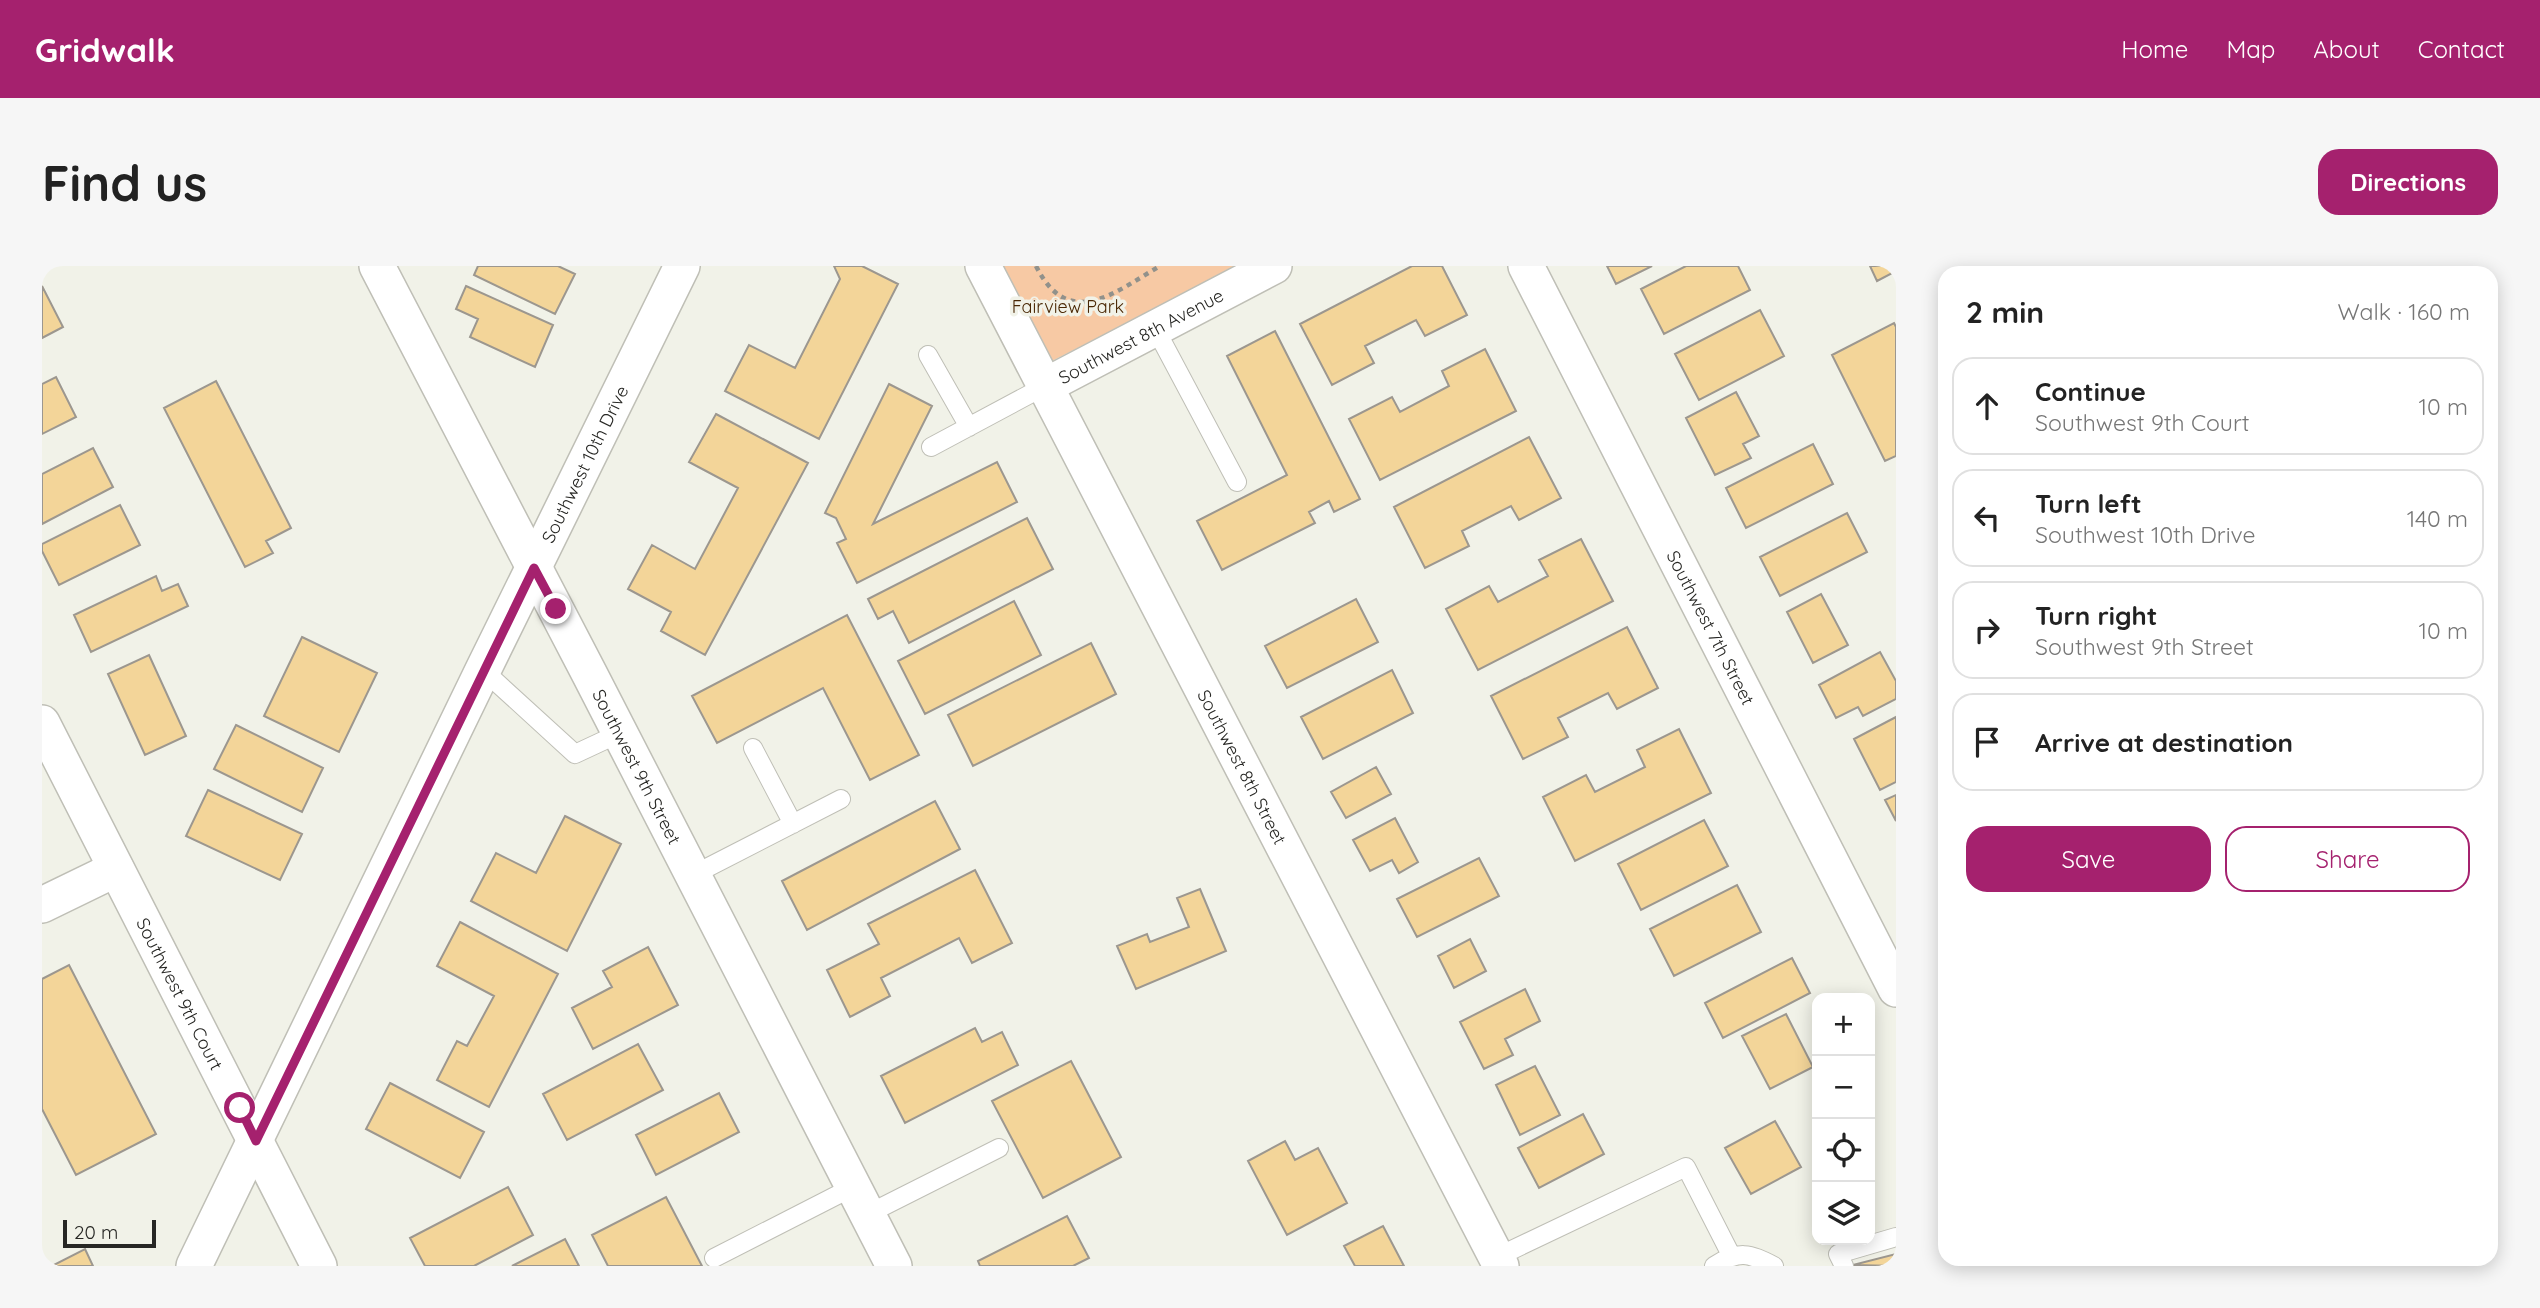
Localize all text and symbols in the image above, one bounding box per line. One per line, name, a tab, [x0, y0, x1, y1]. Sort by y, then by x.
text: Gridwalk	[35, 29, 175, 70]
text: Home	[2121, 34, 2188, 64]
text: Map	[2226, 34, 2275, 64]
text: About	[2313, 34, 2380, 64]
text: Contact	[2418, 34, 2505, 64]
button: Directions	[2318, 149, 2498, 215]
text: Find us	[42, 152, 207, 213]
street label: Southwest 8th Avenue	[1054, 283, 1227, 389]
text: 2 min	[1966, 293, 2044, 331]
park label: Fairview Park	[1012, 295, 1124, 318]
text: Walk · 160 m	[2338, 297, 2470, 326]
text: Continue	[2035, 375, 2146, 408]
street label: Southwest 10th Drive	[536, 381, 633, 547]
icon: ahead	[1968, 387, 2006, 425]
text: 10 m	[2419, 392, 2468, 421]
text: Southwest 9th Court	[2035, 408, 2250, 437]
text: Turn left	[2035, 487, 2142, 520]
icon: left	[1968, 499, 2006, 537]
text: 140 m	[2407, 504, 2468, 533]
text: Southwest 10th Drive	[2035, 520, 2256, 549]
street label: Southwest 7th Street	[1662, 546, 1760, 709]
route end	[540, 593, 571, 624]
text: Turn right	[2035, 599, 2157, 632]
icon: right	[1968, 611, 2006, 649]
text: 10 m	[2419, 616, 2468, 645]
text: Southwest 9th Street	[2035, 632, 2254, 661]
street label: Southwest 9th Street	[588, 685, 686, 848]
street label: Southwest 8th Street	[1193, 686, 1292, 848]
icon: arrive	[1968, 723, 2006, 761]
text: Arrive at destination	[2035, 726, 2293, 759]
button: Save	[1966, 826, 2211, 892]
button: Share	[2225, 826, 2470, 892]
street label: Southwest 9th Court	[132, 914, 229, 1074]
map controls	[1812, 993, 1875, 1245]
button: +	[1812, 993, 1875, 1056]
button: −	[1812, 1056, 1875, 1119]
route start	[224, 1092, 255, 1123]
button: locate	[1812, 1119, 1875, 1182]
button: layers	[1812, 1182, 1875, 1245]
scale bar	[63, 1217, 156, 1249]
text: 20 m	[74, 1220, 118, 1244]

